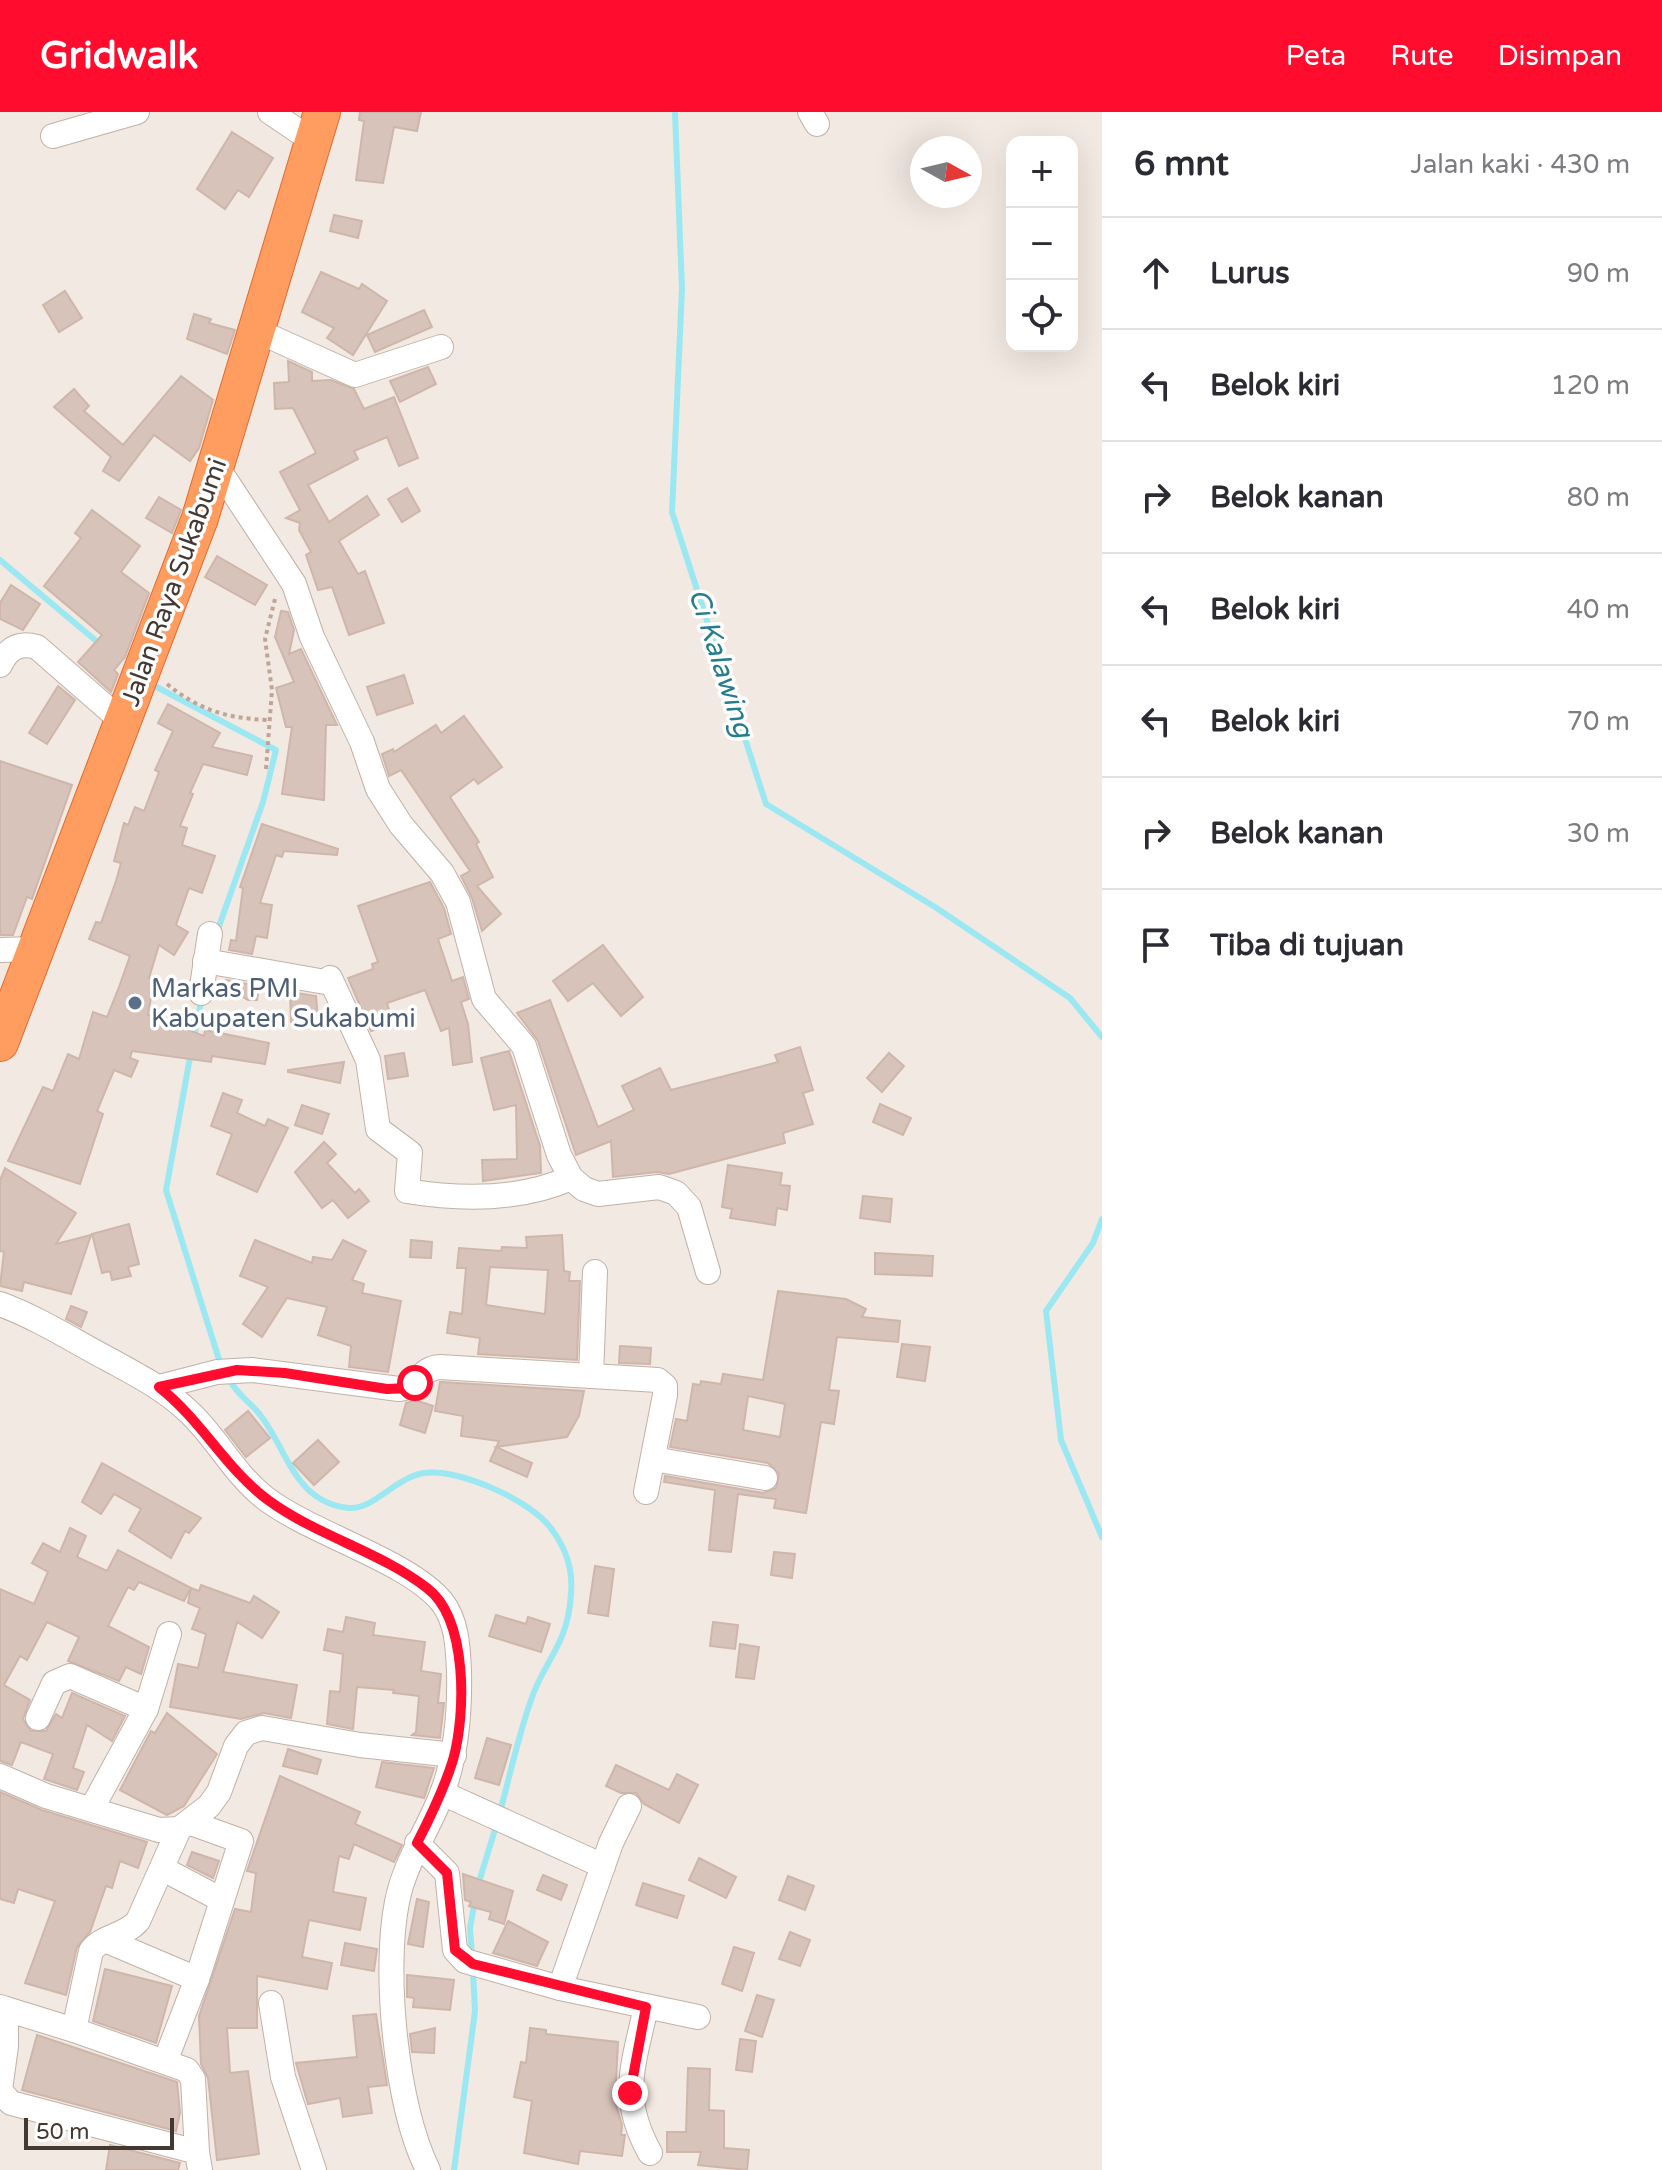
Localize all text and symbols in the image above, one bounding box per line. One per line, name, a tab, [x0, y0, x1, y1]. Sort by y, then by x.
text: Gridwalk	[40, 33, 198, 79]
text: Peta	[1286, 39, 1346, 73]
text: Rute	[1390, 39, 1454, 73]
text: Disimpan	[1498, 39, 1622, 73]
north arrow	[910, 136, 982, 208]
map controls	[1006, 136, 1078, 352]
button: +	[1006, 136, 1078, 208]
text: 6 mnt	[1134, 144, 1229, 185]
text: Jalan kaki · 430 m	[1411, 149, 1630, 180]
button: −	[1006, 208, 1078, 280]
icon: ahead	[1134, 251, 1178, 295]
text: Lurus	[1210, 255, 1290, 292]
text: 90 m	[1567, 258, 1630, 289]
button: locate	[1006, 280, 1078, 352]
icon: left	[1134, 363, 1178, 407]
text: Belok kiri	[1210, 367, 1340, 404]
text: 120 m	[1550, 370, 1630, 401]
street label: Jalan Raya Sukabumi	[115, 454, 233, 710]
icon: right	[1134, 475, 1178, 519]
text: Belok kanan	[1210, 479, 1384, 516]
text: 80 m	[1567, 482, 1630, 513]
water label: Ci Kalawing	[681, 584, 761, 743]
icon: left	[1134, 587, 1178, 631]
text: Belok kiri	[1210, 591, 1340, 628]
text: 40 m	[1567, 594, 1630, 625]
icon: left	[1134, 699, 1178, 743]
text: Belok kiri	[1210, 703, 1340, 740]
text: 70 m	[1567, 706, 1630, 737]
icon: right	[1134, 811, 1178, 855]
text: Belok kanan	[1210, 815, 1384, 852]
text: 30 m	[1567, 818, 1630, 849]
icon: arrive	[1134, 923, 1178, 967]
text: Tiba di tujuan	[1210, 927, 1404, 964]
place label: Markas PMI Kabupaten Sukabumi	[151, 973, 416, 1034]
marker: Markas PMI Kabupaten Sukabumi	[126, 994, 144, 1012]
route start	[397, 1365, 433, 1401]
route end	[612, 2075, 648, 2111]
scale bar	[24, 2114, 174, 2150]
text: 50 m	[36, 2119, 90, 2145]

